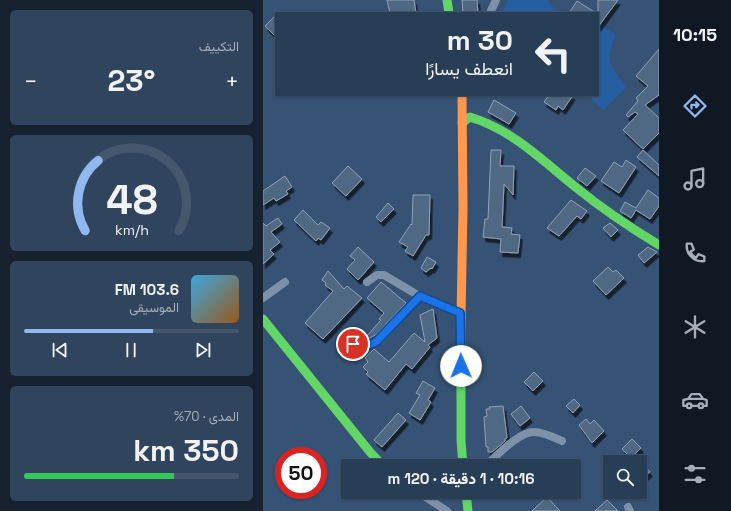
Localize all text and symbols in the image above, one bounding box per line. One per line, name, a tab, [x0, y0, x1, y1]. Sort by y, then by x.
text: 30 m	[447, 22, 513, 58]
text: 10:15	[673, 23, 717, 46]
icon: left	[527, 28, 579, 80]
text: التكييف	[199, 38, 239, 55]
text: انعطف يسارًا	[425, 57, 513, 80]
text: 23°	[108, 61, 155, 100]
text: −	[24, 67, 38, 95]
text: +	[225, 67, 239, 95]
icon: directions	[681, 92, 709, 120]
icon: music	[681, 165, 709, 193]
text: 48	[106, 173, 157, 226]
text: km/h	[114, 220, 149, 238]
icon: phone	[681, 239, 709, 267]
text: 103.6 FM	[115, 280, 179, 299]
text: الموسيقى	[129, 299, 179, 316]
icon: climate	[681, 313, 709, 341]
pin	[336, 327, 370, 361]
icon: arrive	[342, 333, 364, 355]
icon: previous	[49, 339, 71, 361]
icon: pause	[120, 339, 142, 361]
icon: next	[192, 339, 214, 361]
position arrow	[440, 345, 482, 387]
icon: car	[681, 386, 709, 414]
text: المدى · 70%	[174, 408, 239, 425]
text: 350 km	[133, 431, 239, 470]
speed limit sign: 50	[275, 447, 327, 499]
map controls	[603, 455, 647, 499]
button: search	[603, 455, 647, 499]
icon: filters	[681, 460, 709, 488]
text: 10:16 · 1 دقيقة · 120 m	[388, 469, 534, 488]

